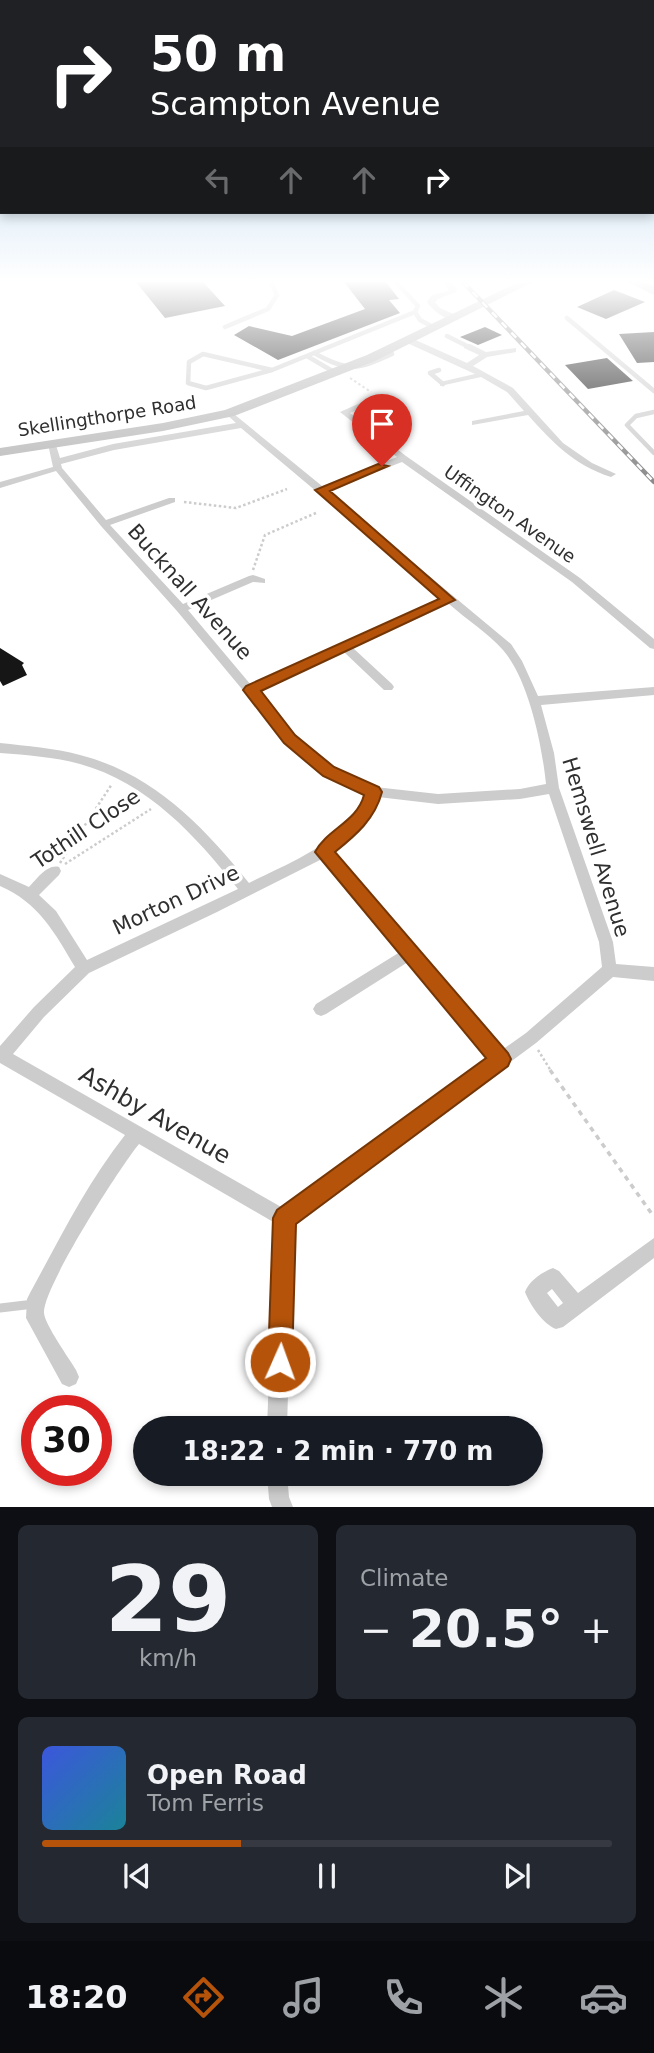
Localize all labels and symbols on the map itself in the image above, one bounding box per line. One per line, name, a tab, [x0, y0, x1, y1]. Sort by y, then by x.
street label: Skellingthorpe Road	[16, 392, 198, 440]
pin	[352, 394, 412, 466]
street label: Uffington Avenue	[440, 461, 580, 567]
street label: Bucknall Avenue	[123, 519, 257, 665]
street label: Hemswell Avenue	[557, 754, 635, 940]
street label: Tothill Close	[27, 784, 145, 874]
street label: Morton Drive	[109, 860, 243, 940]
street label: Ashby Avenue	[74, 1060, 236, 1170]
position arrow	[243, 1325, 317, 1399]
speed limit sign: 30	[21, 1395, 112, 1486]

